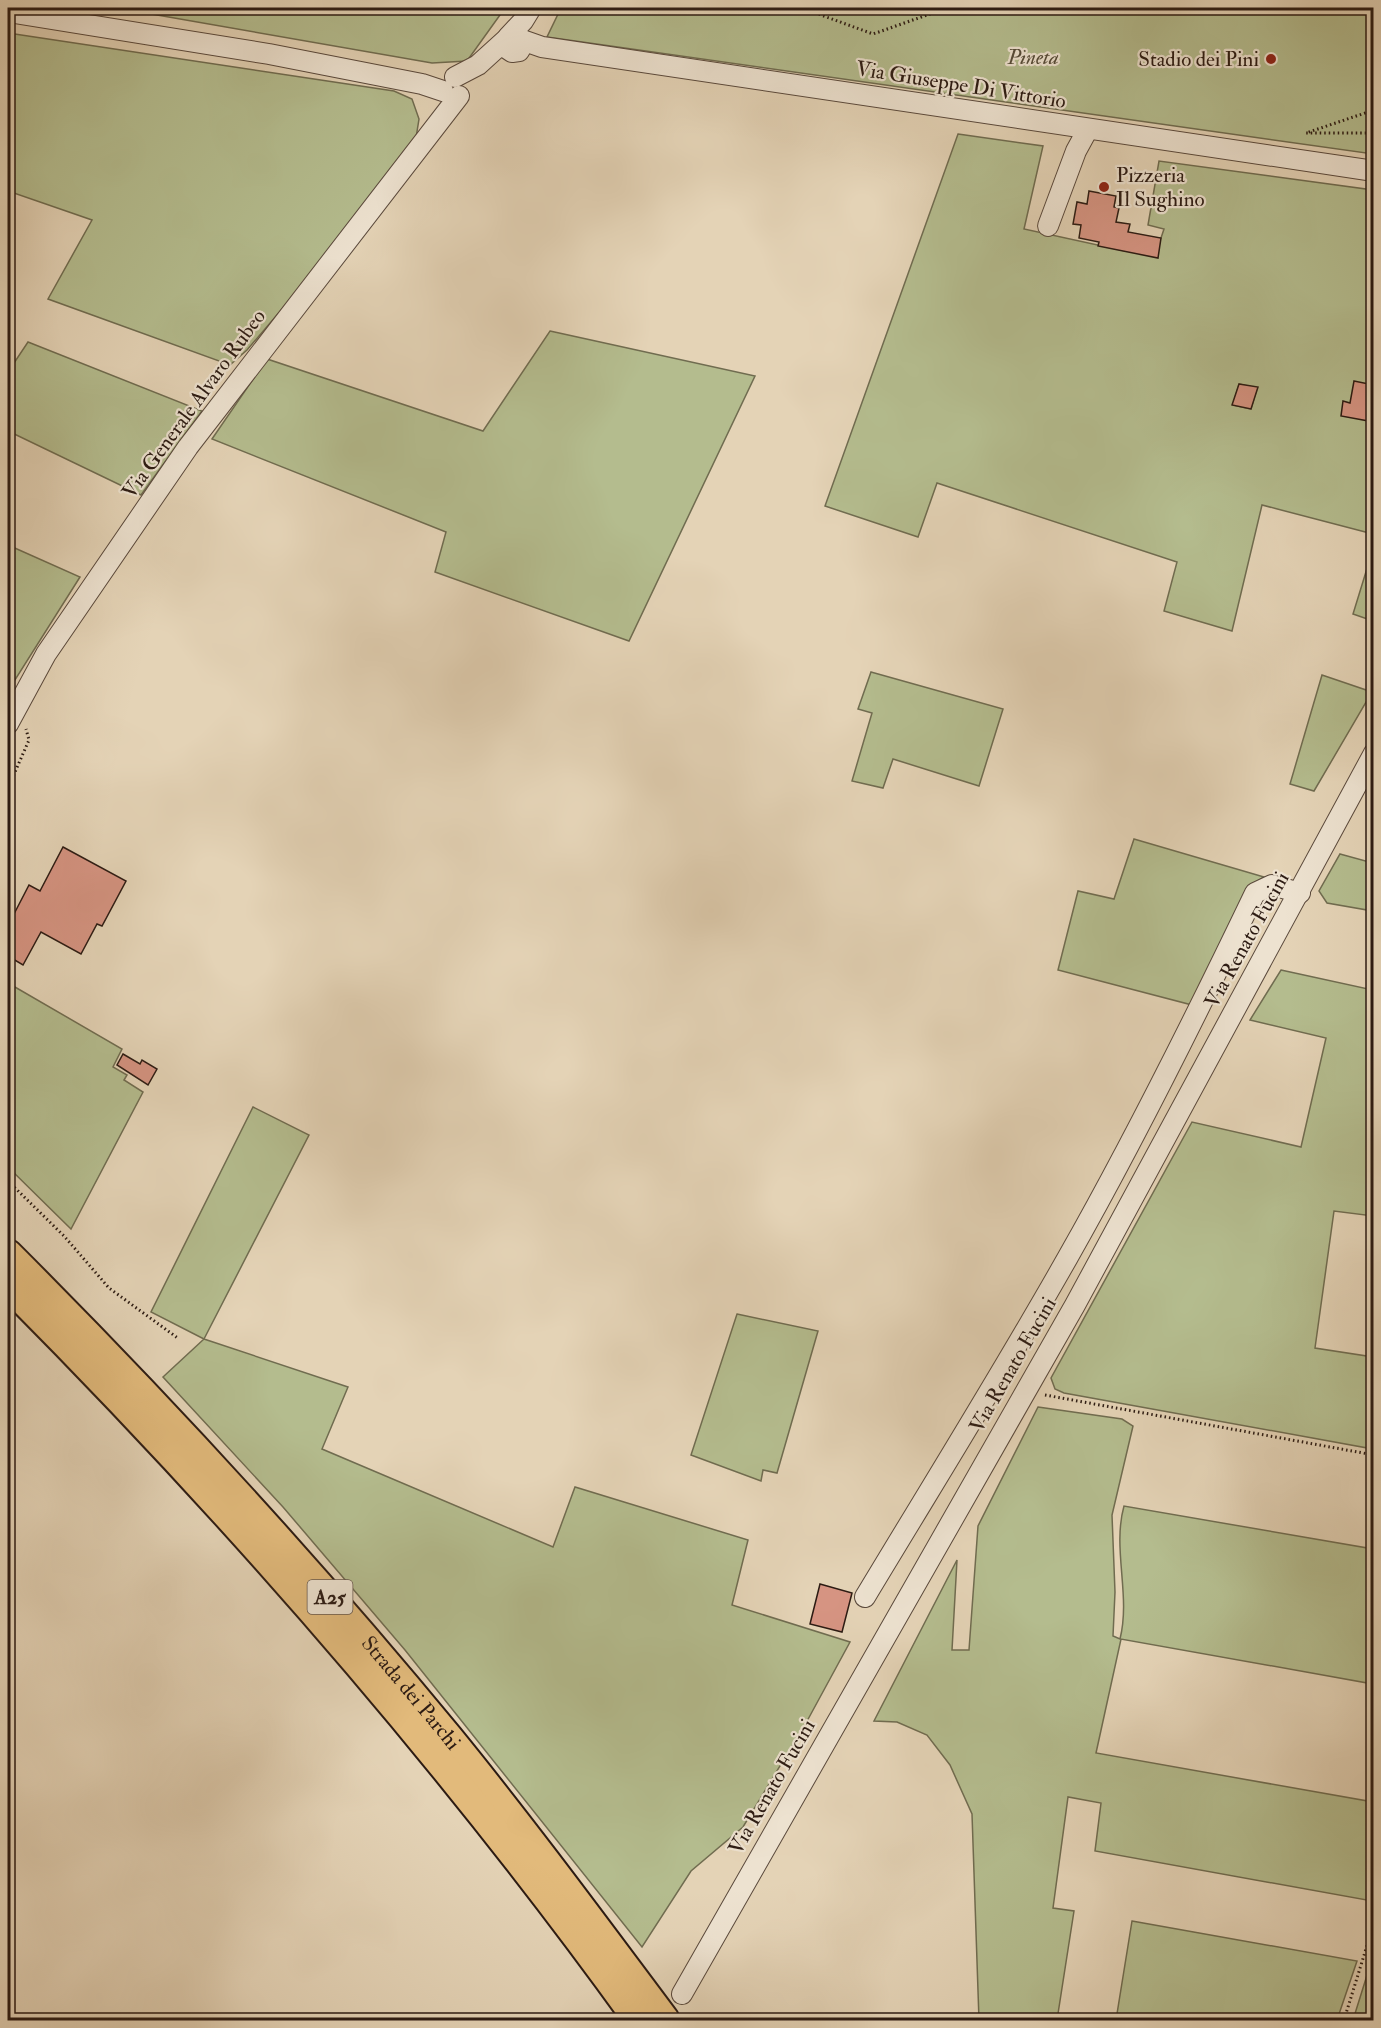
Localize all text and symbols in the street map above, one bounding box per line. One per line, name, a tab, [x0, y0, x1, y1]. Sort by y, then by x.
park label: Pineta	[1006, 44, 1059, 71]
place label: Stadio dei Pini	[1138, 46, 1259, 73]
marker: Stadio dei Pini	[1264, 52, 1278, 66]
street label: Via Giuseppe Di Vittorio	[854, 55, 1068, 115]
place label: Pizzeria Il Sughino	[1116, 162, 1205, 213]
marker: Pizzeria Il Sughino	[1097, 180, 1111, 194]
street label: Via Generale Alvaro Rubeo	[116, 304, 272, 504]
street label: Via Renato Fucini	[1198, 867, 1296, 1013]
street label: Via Renato Fucini	[963, 1292, 1063, 1437]
road number: A25	[308, 1580, 352, 1614]
street label: Strada dei Parchi	[355, 1630, 467, 1756]
street label: Via Renato Fucini	[722, 1714, 822, 1859]

